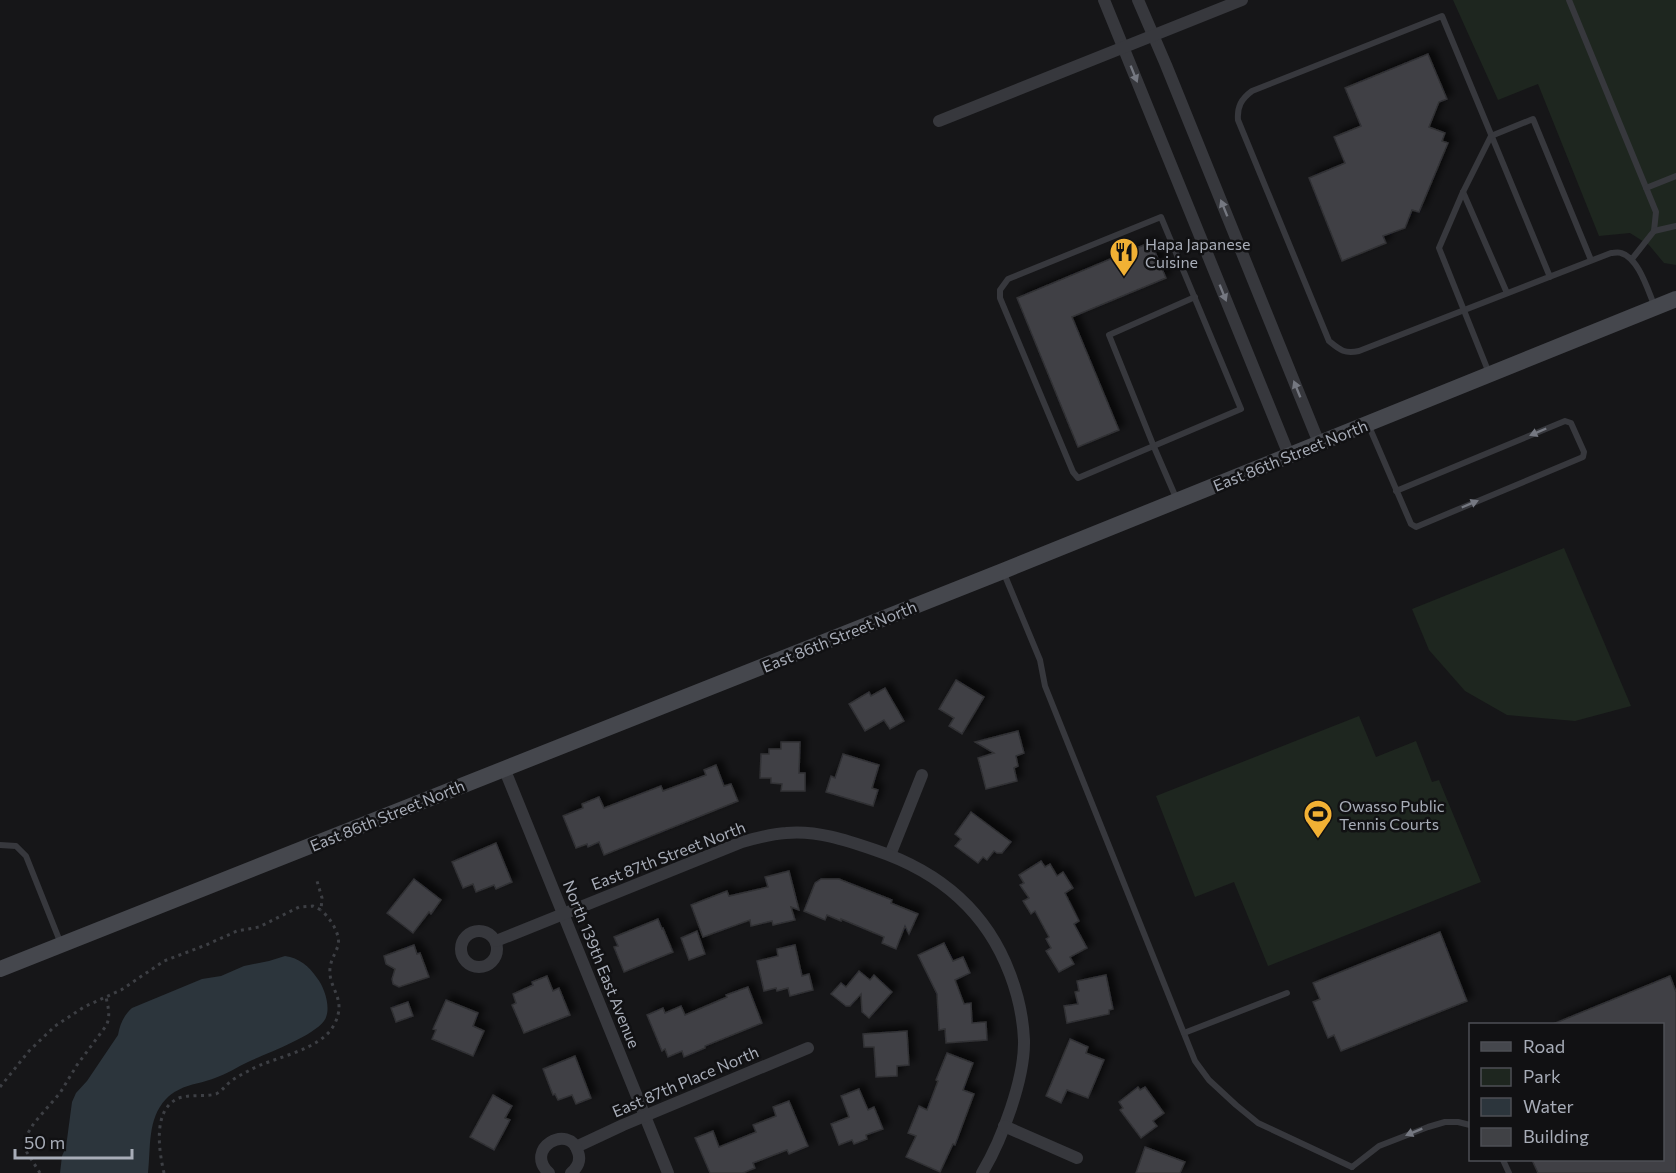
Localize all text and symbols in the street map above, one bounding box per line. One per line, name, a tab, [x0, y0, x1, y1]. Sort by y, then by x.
one-way arrow	[1129, 65, 1139, 83]
one-way arrow	[1219, 199, 1228, 217]
place label: Hapa Japanese Cuisine	[1145, 234, 1250, 271]
restaurant icon: Hapa Japanese Cuisine	[1108, 236, 1140, 278]
one-way arrow	[1219, 284, 1228, 302]
one-way arrow	[1292, 380, 1301, 398]
street label: East 86th Street North	[1210, 415, 1370, 495]
one-way arrow	[1528, 427, 1546, 437]
one-way arrow	[1461, 499, 1479, 508]
street label: East 86th Street North	[759, 596, 919, 676]
street label: East 86th Street North	[307, 775, 467, 855]
place label: Owasso Public Tennis Courts	[1339, 796, 1445, 833]
sports icon: Owasso Public Tennis Courts	[1302, 798, 1334, 840]
street label: East 87th Street North	[588, 817, 748, 893]
street label: North 139th East Avenue	[560, 877, 644, 1051]
legend	[1469, 1023, 1664, 1161]
text: Road	[1523, 1035, 1565, 1057]
street label: East 87th Place North	[609, 1042, 761, 1120]
text: Park	[1523, 1065, 1561, 1087]
text: Water	[1523, 1095, 1574, 1117]
scale bar	[15, 1122, 132, 1160]
text: Building	[1523, 1125, 1589, 1147]
one-way arrow	[1405, 1128, 1423, 1137]
text: 50 m	[24, 1131, 65, 1153]

